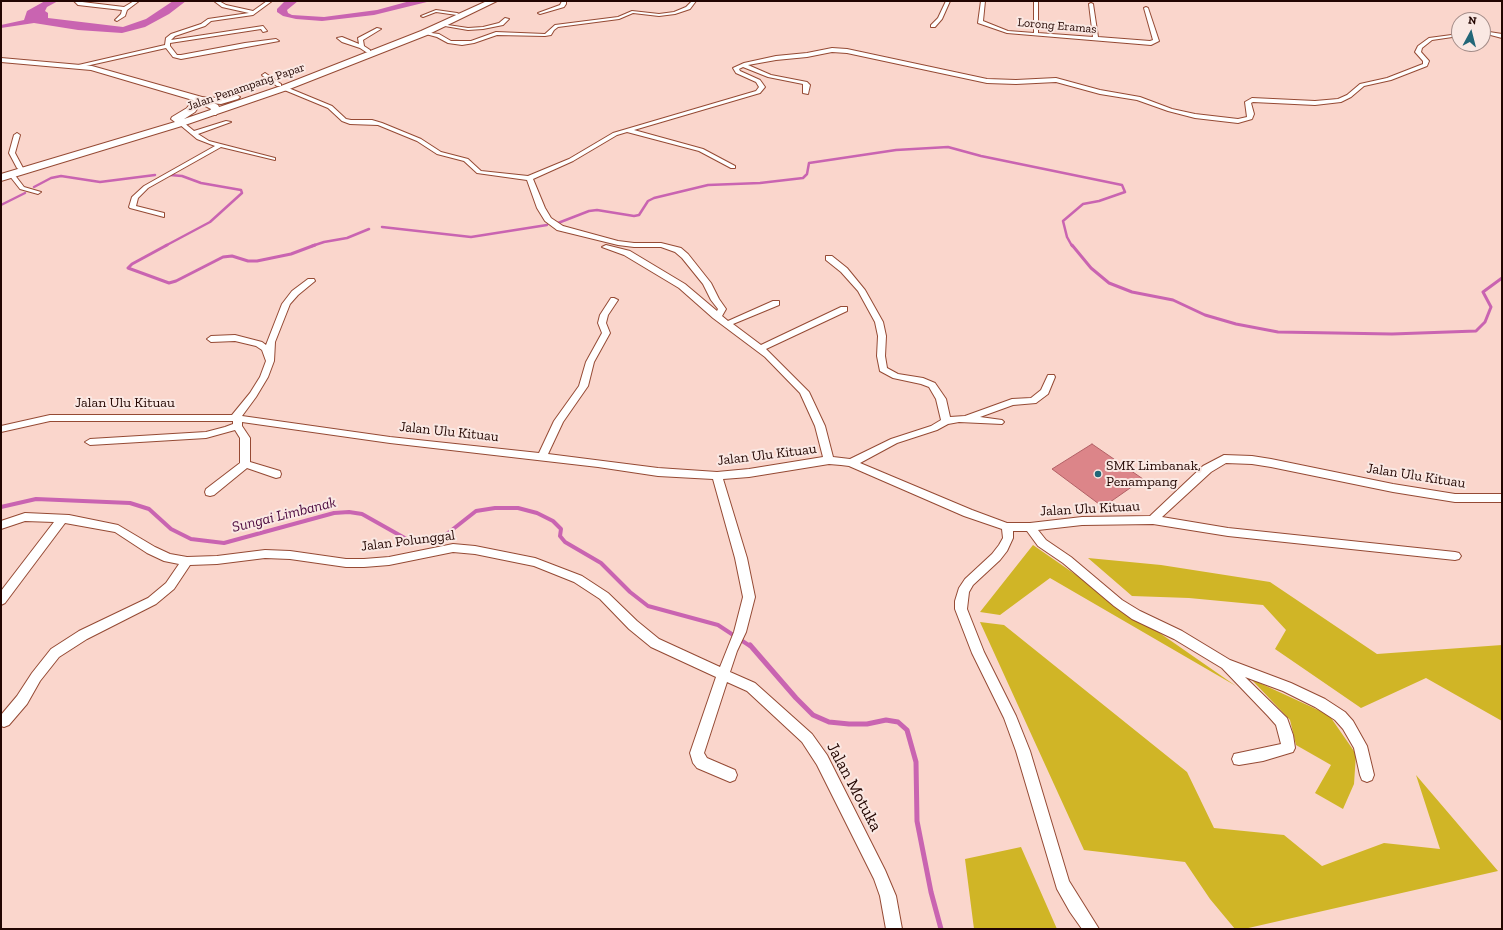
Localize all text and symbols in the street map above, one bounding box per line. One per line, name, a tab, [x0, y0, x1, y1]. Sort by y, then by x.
north arrow	[1451, 12, 1491, 52]
text: N	[1467, 14, 1477, 28]
street label: Lorong Eramas	[1017, 15, 1097, 37]
street label: Jalan Penampang Papar	[185, 60, 307, 114]
street label: Jalan Ulu Kituau	[75, 395, 175, 411]
street label: Jalan Ulu Kituau	[398, 418, 500, 446]
street label: Jalan Ulu Kituau	[716, 441, 818, 469]
place label: SMK Limbanak, Penampang	[1106, 458, 1201, 490]
street label: Jalan Ulu Kituau	[1365, 460, 1467, 492]
marker: SMK Limbanak, Penampang	[1093, 469, 1103, 479]
water label: Sungai Limbanak	[230, 493, 338, 537]
street label: Jalan Ulu Kituau	[1040, 498, 1140, 520]
street label: Jalan Polunggal	[360, 527, 456, 555]
street label: Jalan Motuka	[822, 739, 886, 835]

